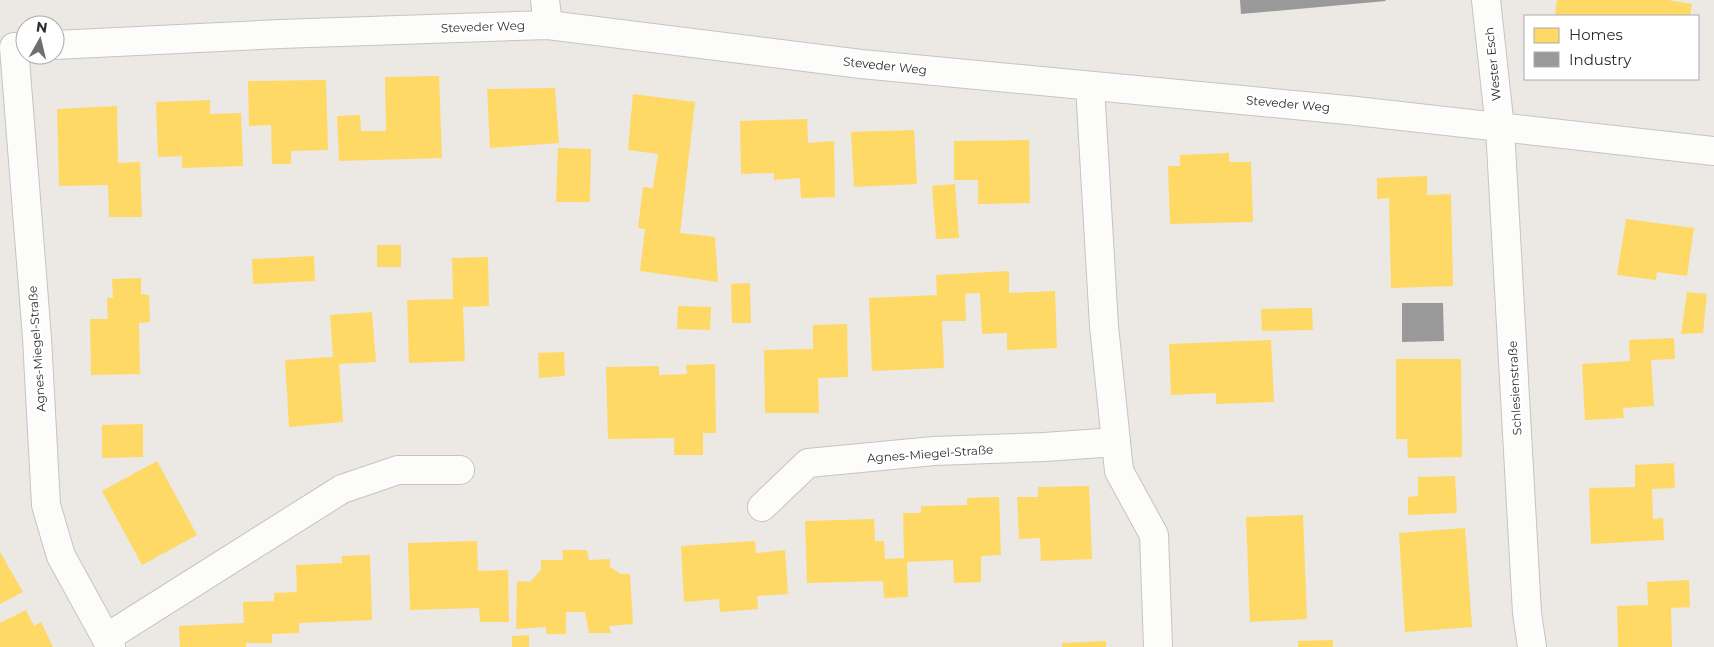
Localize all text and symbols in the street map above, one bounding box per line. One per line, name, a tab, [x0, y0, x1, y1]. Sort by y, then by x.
north arrow	[15, 15, 65, 65]
legend	[1524, 15, 1699, 80]
text: N	[35, 17, 49, 37]
street label: Steveder Weg	[441, 18, 525, 35]
text: Homes	[1569, 25, 1623, 44]
street label: Wester Esch	[1481, 26, 1504, 102]
text: Industry	[1569, 50, 1632, 69]
street label: Steveder Weg	[842, 54, 928, 77]
street label: Steveder Weg	[1245, 92, 1331, 115]
street label: Agnes-Miegel-Straße	[25, 285, 48, 413]
street label: Schlesienstraße	[1505, 340, 1524, 436]
street label: Agnes-Miegel-Straße	[866, 442, 994, 465]

